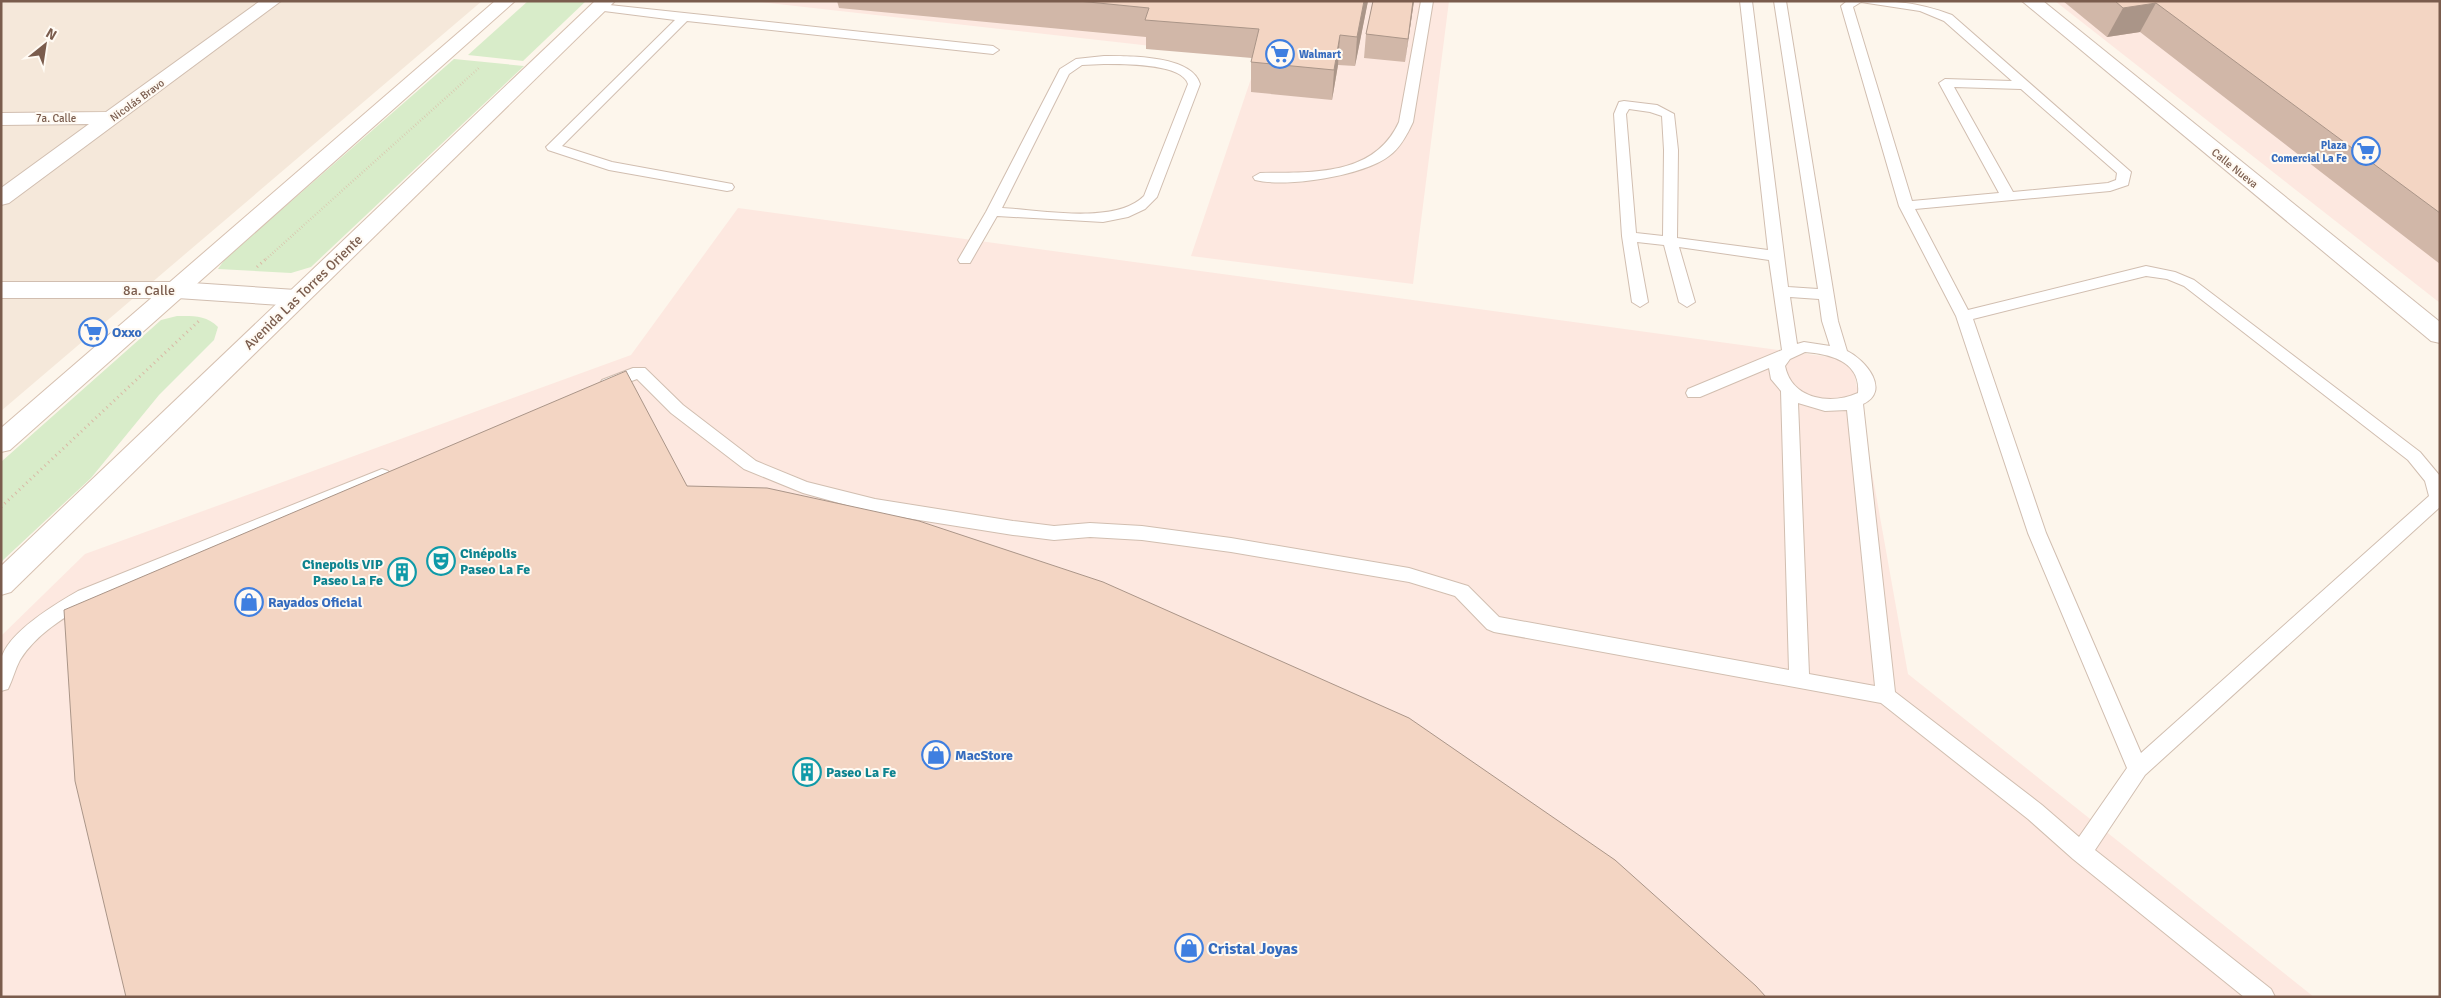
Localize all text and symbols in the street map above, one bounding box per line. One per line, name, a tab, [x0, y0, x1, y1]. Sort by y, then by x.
north arrow	[20, 20, 70, 70]
text: N	[43, 24, 60, 44]
supermarket icon: Walmart	[1265, 39, 1295, 69]
place label: Walmart	[1299, 48, 1341, 61]
street label: Nicolás Bravo	[108, 76, 167, 124]
street label: 7a. Calle	[36, 112, 76, 125]
supermarket icon: Plaza Comercial La Fe	[2351, 136, 2381, 166]
place label: Plaza Comercial La Fe	[2271, 139, 2348, 165]
street label: Calle Nueva	[2209, 146, 2261, 191]
street label: Avenida Las Torres Oriente	[241, 231, 366, 353]
street label: 8a. Calle	[123, 282, 175, 299]
supermarket icon: Oxxo	[78, 317, 108, 347]
place label: Oxxo	[112, 324, 142, 341]
place label: Cinépolis Paseo La Fe	[460, 545, 530, 578]
theatre icon: Cinépolis Paseo La Fe	[426, 546, 456, 576]
place label: Cinepolis VIP Paseo La Fe	[302, 556, 383, 589]
building icon: Cinepolis VIP Paseo La Fe	[387, 557, 417, 587]
shop icon: Rayados Oficial	[234, 587, 264, 617]
place label: Rayados Oficial	[268, 594, 363, 611]
shop icon: MacStore	[921, 740, 951, 770]
place label: MacStore	[955, 747, 1013, 764]
building icon: Paseo La Fe	[792, 757, 822, 787]
place label: Paseo La Fe	[826, 764, 896, 781]
shop icon: Cristal Joyas	[1174, 933, 1204, 963]
place label: Cristal Joyas	[1208, 939, 1298, 959]

